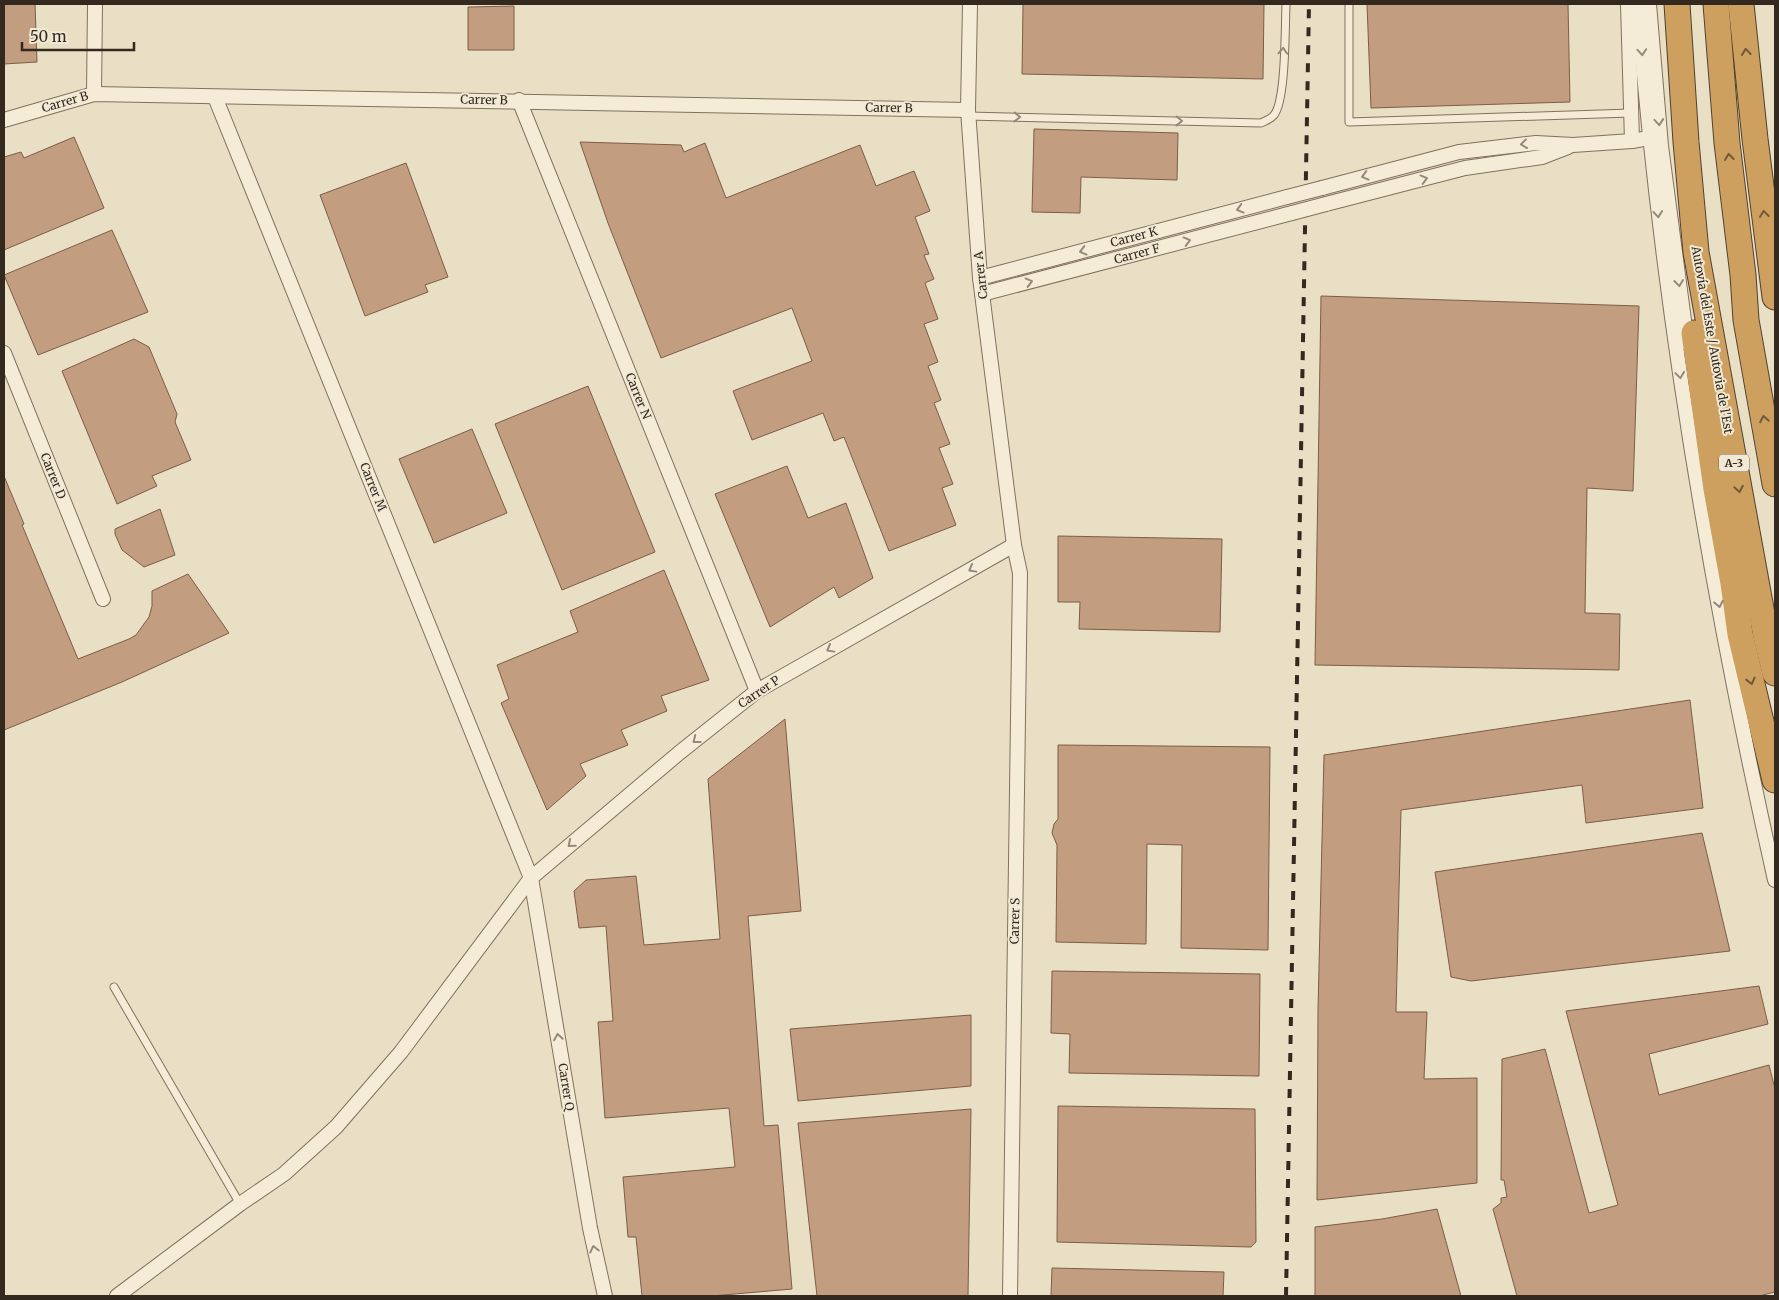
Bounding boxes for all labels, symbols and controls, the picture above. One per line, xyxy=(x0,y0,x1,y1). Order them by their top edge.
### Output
scale bar xyxy=(22,20,135,52)
text: 50 m xyxy=(30,27,67,46)
one-way arrow xyxy=(1278,47,1289,55)
one-way arrow xyxy=(1741,48,1752,56)
one-way arrow xyxy=(1636,49,1647,57)
street label: Carrer B xyxy=(40,88,90,115)
street label: Carrer B xyxy=(460,92,508,107)
street label: Carrer B xyxy=(865,100,913,115)
one-way arrow xyxy=(1014,112,1021,122)
one-way arrow xyxy=(1176,116,1184,126)
one-way arrow xyxy=(1653,118,1664,126)
one-way arrow xyxy=(1520,138,1528,149)
one-way arrow xyxy=(1724,153,1735,161)
one-way arrow xyxy=(1362,171,1370,181)
one-way arrow xyxy=(1419,174,1428,185)
one-way arrow xyxy=(1236,204,1244,214)
one-way arrow xyxy=(1760,209,1770,218)
one-way arrow xyxy=(1652,210,1663,218)
street label: Carrer K xyxy=(1109,223,1159,250)
one-way arrow xyxy=(1182,236,1190,246)
street label: Carrer F xyxy=(1112,240,1162,267)
street label: Autovía del Este / Autovia de l'Est xyxy=(1688,244,1736,435)
one-way arrow xyxy=(1078,245,1087,256)
street label: Carrer A xyxy=(970,250,990,300)
one-way arrow xyxy=(1025,277,1033,287)
one-way arrow xyxy=(1673,280,1684,288)
street label: Carrer N xyxy=(622,370,655,422)
one-way arrow xyxy=(1674,371,1684,379)
one-way arrow xyxy=(1759,414,1769,423)
street label: Carrer D xyxy=(37,451,69,501)
road number: A-3 xyxy=(1719,454,1749,472)
street label: Carrer M xyxy=(357,460,390,514)
one-way arrow xyxy=(1733,485,1743,493)
one-way arrow xyxy=(968,563,977,573)
one-way arrow xyxy=(1713,600,1724,609)
one-way arrow xyxy=(826,643,835,653)
street label: Carrer P xyxy=(735,672,783,711)
one-way arrow xyxy=(1745,677,1756,686)
one-way arrow xyxy=(693,734,702,742)
one-way arrow xyxy=(568,838,577,847)
street label: Carrer S xyxy=(1007,898,1022,944)
one-way arrow xyxy=(553,1032,563,1041)
street label: Carrer Q xyxy=(555,1062,578,1113)
one-way arrow xyxy=(589,1244,600,1253)

